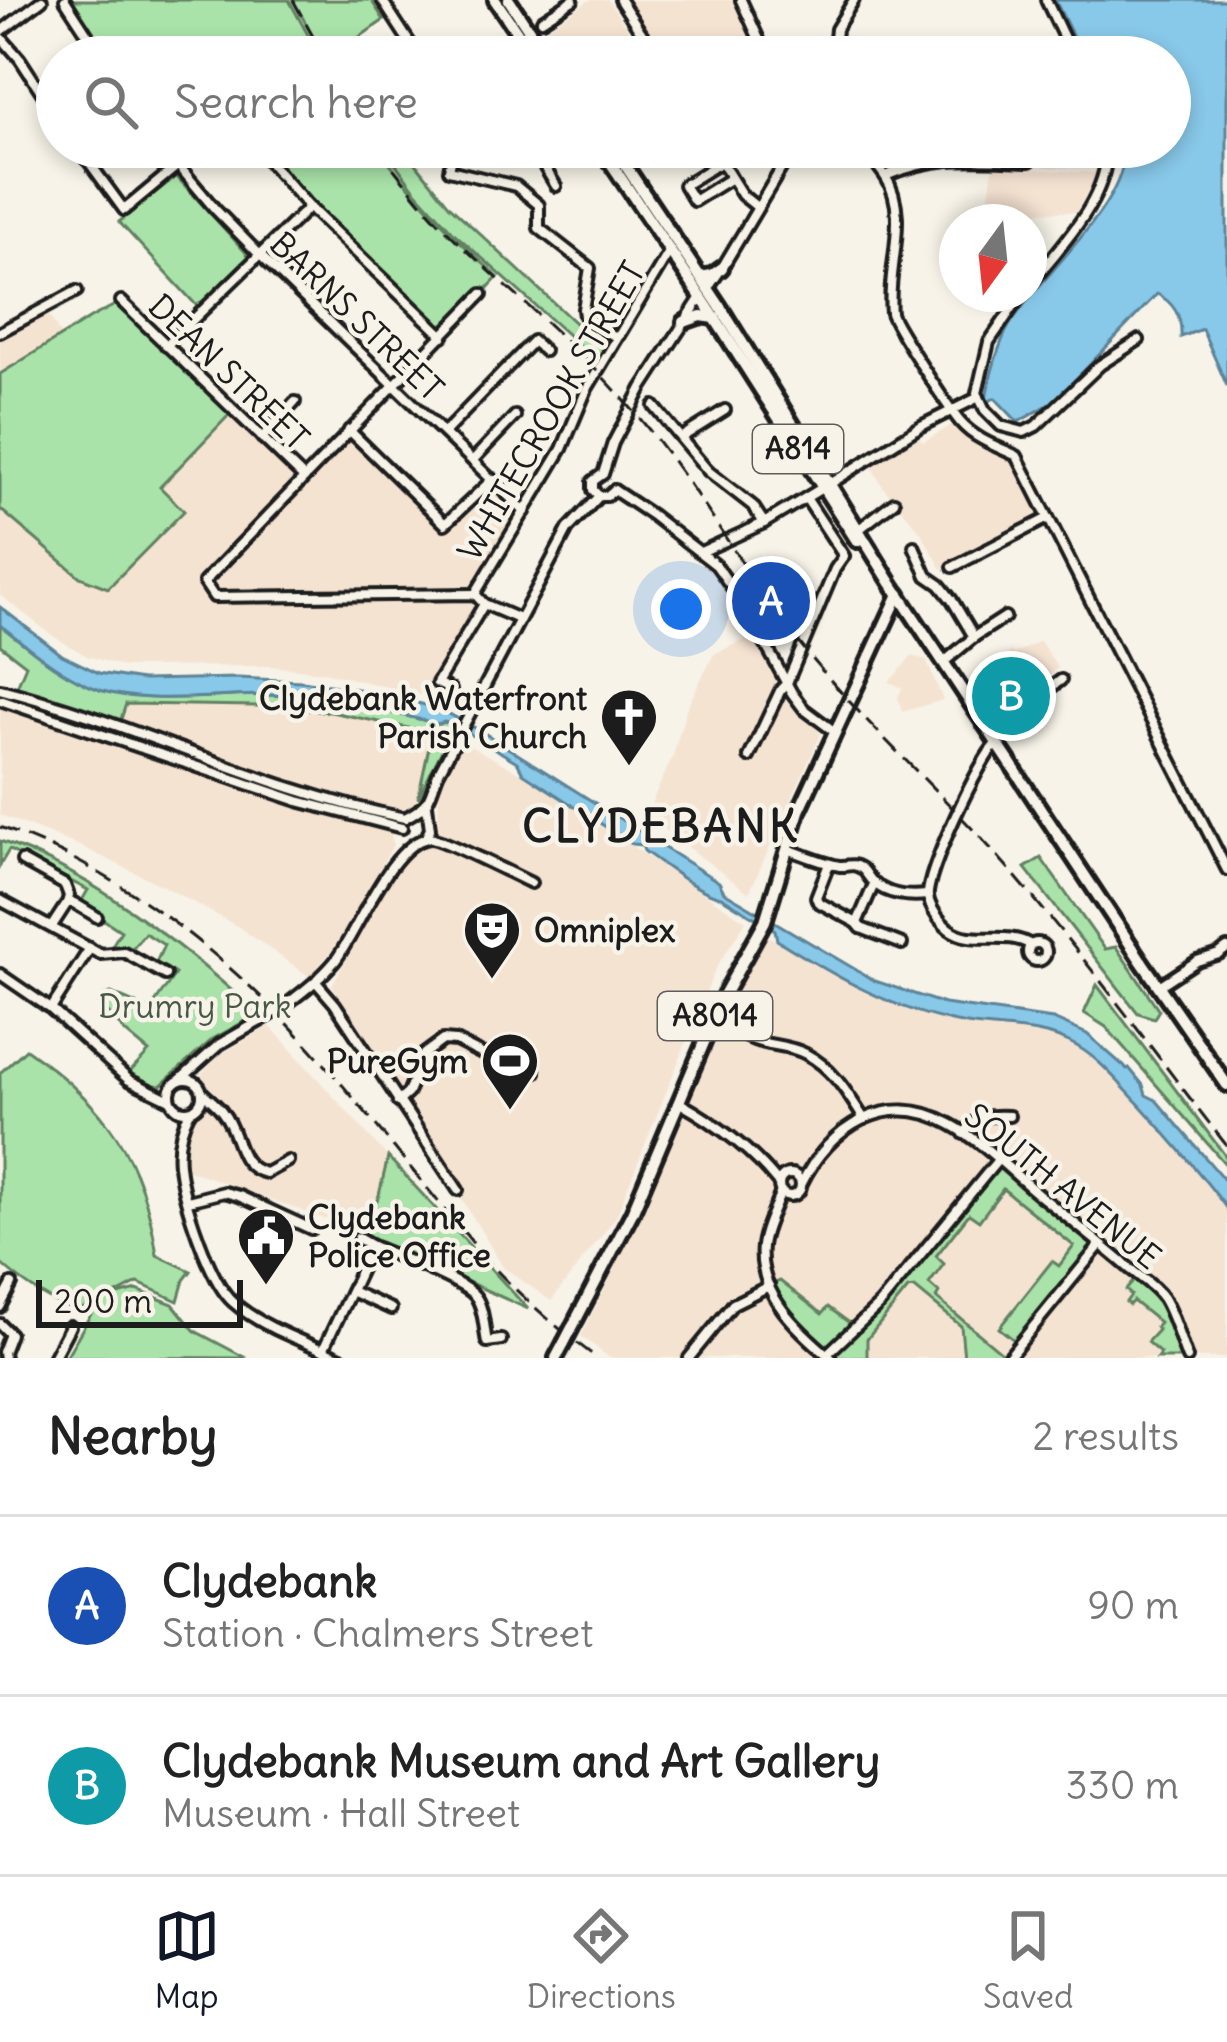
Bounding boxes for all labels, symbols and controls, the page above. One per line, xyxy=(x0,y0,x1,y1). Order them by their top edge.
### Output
search box xyxy=(36,36,1191,168)
icon: search xyxy=(78,69,144,135)
text: Search here xyxy=(174,74,418,130)
north arrow xyxy=(939,204,1047,312)
street label: BARNS STREET xyxy=(261,223,453,409)
street label: WHITECROOK STREET xyxy=(448,254,654,568)
street label: DEAN STREET xyxy=(140,285,318,459)
road number: A814 xyxy=(753,425,843,473)
pin: A xyxy=(732,556,810,646)
your location xyxy=(651,579,711,639)
pin: B xyxy=(972,651,1050,741)
place label: Clydebank Waterfront Parish Church xyxy=(259,677,587,757)
church icon: Clydebank Waterfront Parish Church xyxy=(598,686,660,768)
district label: CLYDEBANK xyxy=(522,798,800,854)
theatre icon: Omniplex xyxy=(461,899,523,981)
place label: Omniplex xyxy=(534,909,676,951)
park label: Drumry Park xyxy=(98,985,292,1027)
road number: A8014 xyxy=(658,992,772,1040)
sports icon: PureGym xyxy=(479,1030,541,1112)
place label: PureGym xyxy=(327,1040,468,1082)
street label: SOUTH AVENUE xyxy=(956,1094,1170,1278)
place label: Clydebank Police Office xyxy=(308,1196,491,1276)
public building icon: Clydebank Police Office xyxy=(235,1205,297,1287)
scale bar xyxy=(36,1274,243,1327)
text: 200 m xyxy=(54,1280,152,1322)
text: Nearby xyxy=(48,1404,217,1468)
text: 2 results xyxy=(1032,1412,1179,1461)
text: Clydebank xyxy=(162,1553,377,1609)
text: A xyxy=(74,1581,100,1630)
text: 90 m xyxy=(1087,1581,1179,1630)
text: Station · Chalmers Street xyxy=(162,1609,593,1658)
text: Clydebank Museum and Art Gallery xyxy=(162,1733,880,1789)
text: B xyxy=(74,1761,100,1810)
text: 330 m xyxy=(1066,1761,1179,1810)
text: Museum · Hall Street xyxy=(162,1789,520,1838)
tab: Map xyxy=(154,1903,220,2017)
tab: Directions xyxy=(527,1903,676,2017)
tab: Saved xyxy=(983,1903,1073,2017)

